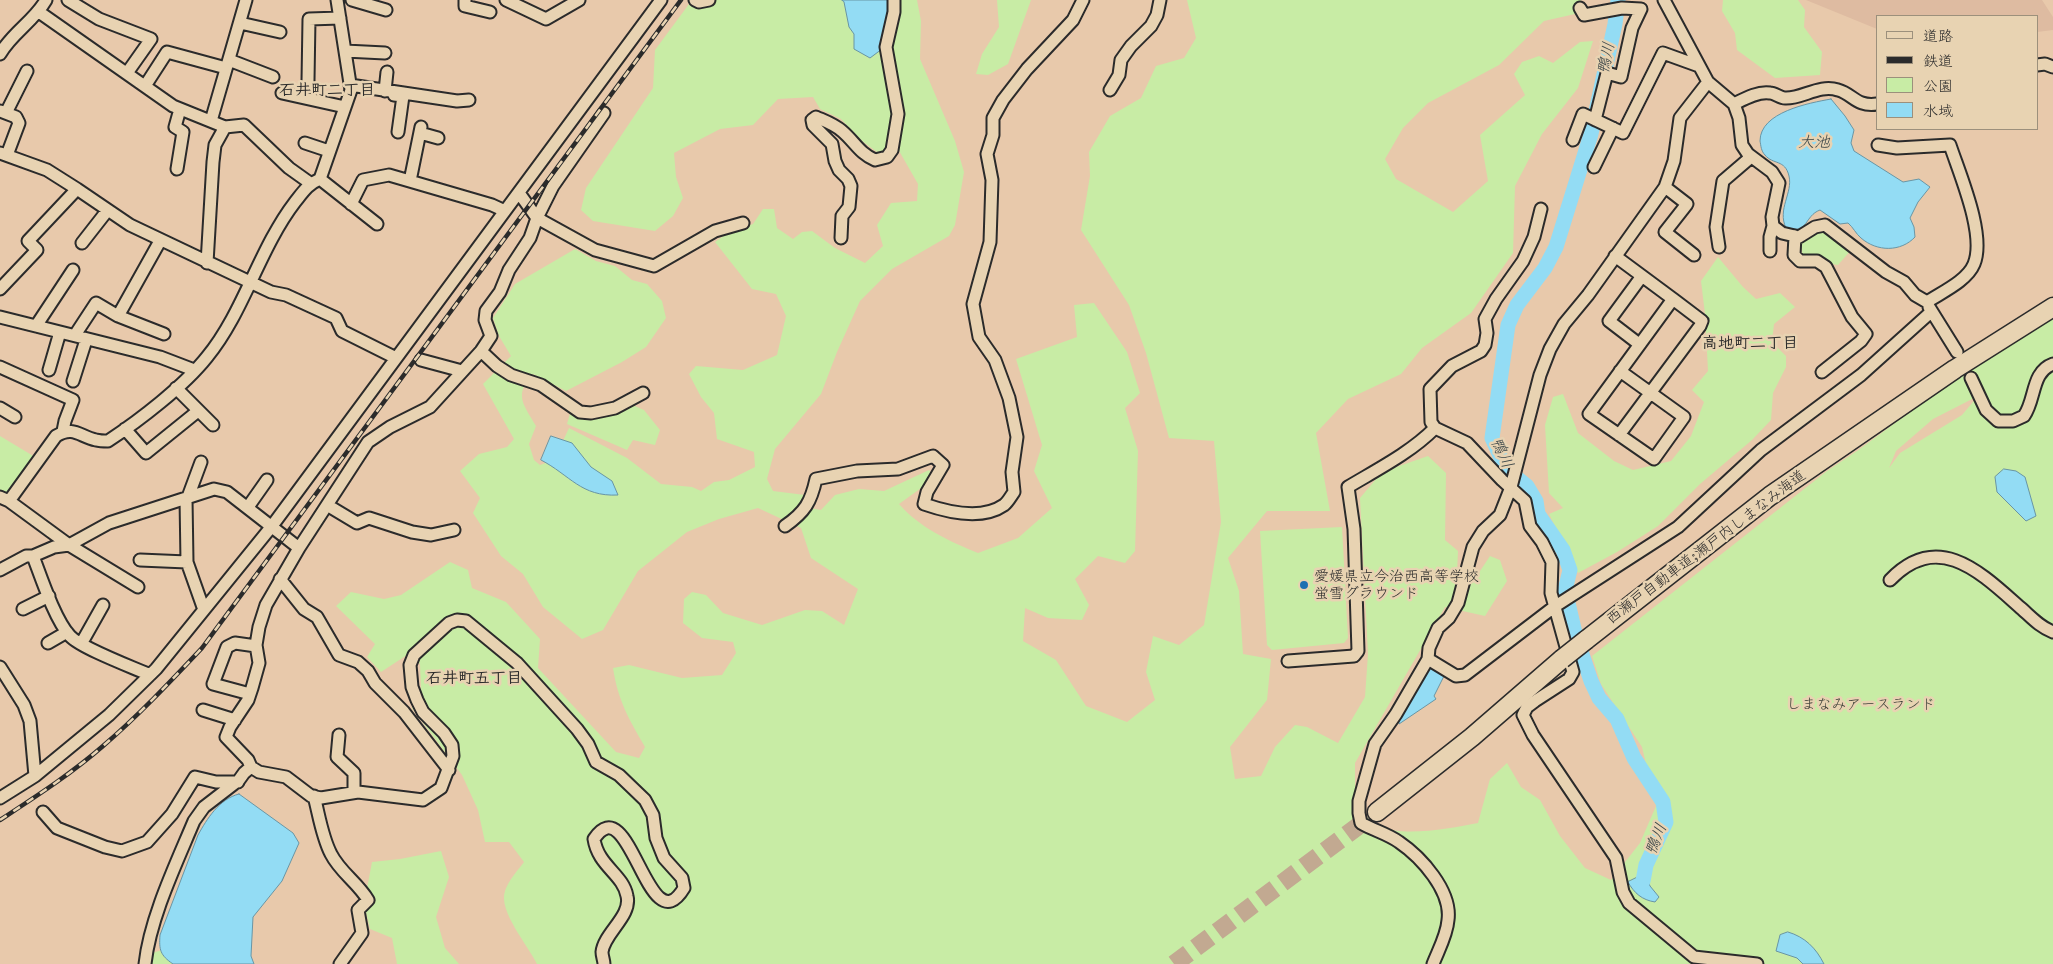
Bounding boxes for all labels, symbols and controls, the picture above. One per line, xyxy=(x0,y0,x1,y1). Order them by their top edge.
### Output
legend xyxy=(1876,15,2038,130)
text: 道路 xyxy=(1923,25,1953,45)
water label: 鴨川 xyxy=(1593,40,1619,76)
text: 鉄道 xyxy=(1923,50,1953,70)
text: 公園 xyxy=(1923,75,1953,95)
district label: 石井町二丁目 xyxy=(279,80,375,100)
text: 水域 xyxy=(1923,100,1953,120)
water label: 大池 xyxy=(1798,132,1830,152)
district label: 高地町二丁目 xyxy=(1702,333,1798,353)
water label: 鴨川 xyxy=(1487,434,1517,472)
street label: 西瀬戸自動車道;瀬戸内しまなみ海道 xyxy=(1603,466,1809,628)
place label: 愛媛県立今治西高等学校 蛍雪グラウンド xyxy=(1314,567,1479,602)
marker: 愛媛県立今治西高等学校 蛍雪グラウンド xyxy=(1298,579,1310,591)
district label: 石井町五丁目 xyxy=(426,668,522,688)
park label: しまなみアースランド xyxy=(1786,695,1936,713)
water label: 鴨川 xyxy=(1641,821,1671,857)

